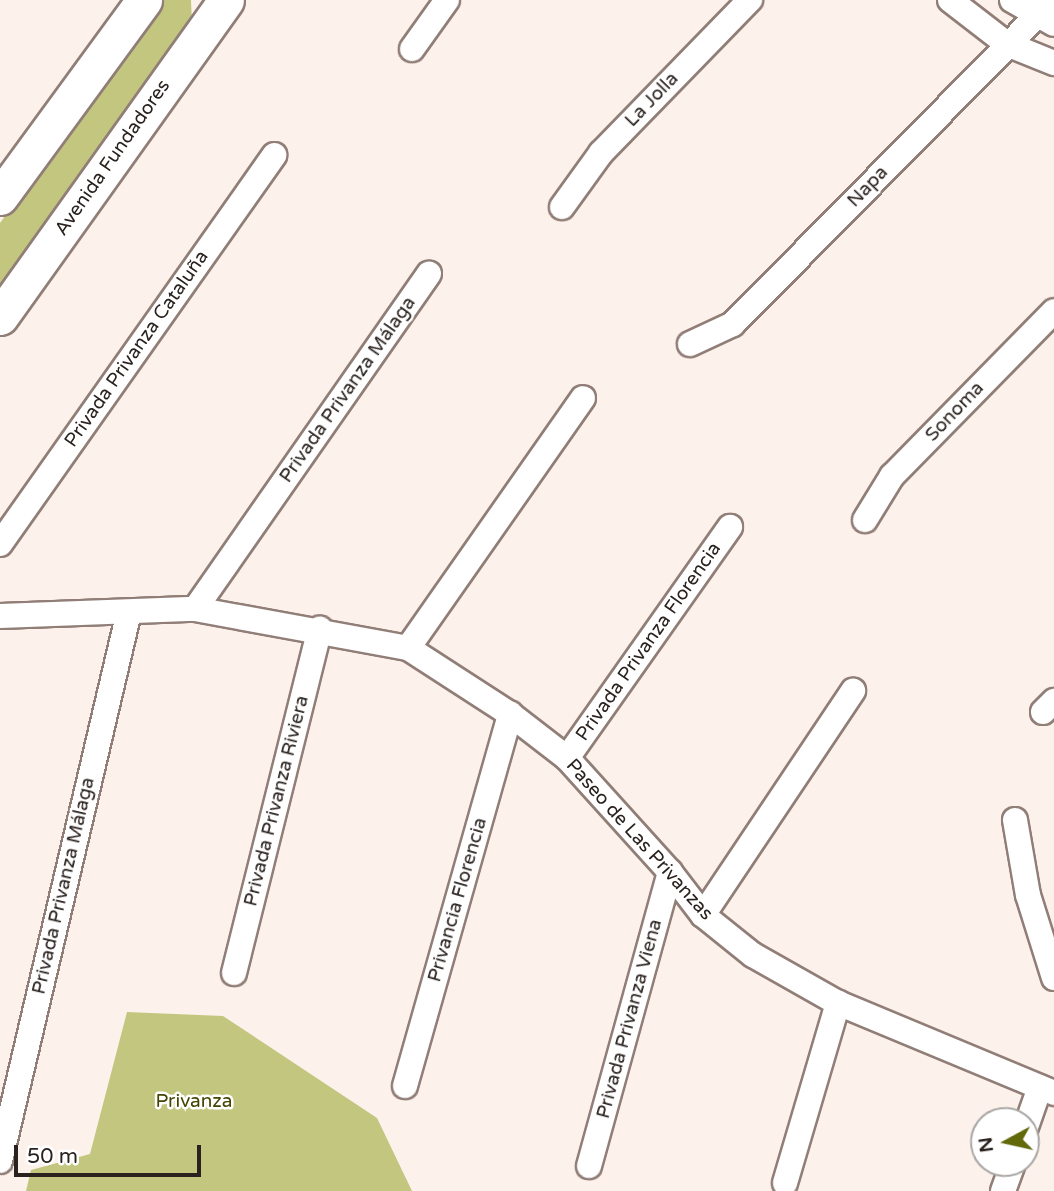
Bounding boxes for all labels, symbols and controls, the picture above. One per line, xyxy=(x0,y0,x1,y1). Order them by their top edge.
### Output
street label: La Jolla xyxy=(620,68,684,132)
street label: Avenida Fundadores xyxy=(51,76,175,240)
street label: Napa xyxy=(843,162,893,212)
street label: Privada Privanza Cataluña xyxy=(60,246,214,452)
street label: Privada Privanza Málaga xyxy=(275,293,421,487)
street label: Sonoma xyxy=(921,377,989,447)
street label: Privada Privanza Florencia xyxy=(572,538,726,746)
street label: Privada Privanza Riviera xyxy=(240,693,314,909)
street label: Paseo de Las Privanzas xyxy=(561,755,717,925)
street label: Privada Privanza Málaga xyxy=(28,775,100,997)
street label: Privancia Florencia xyxy=(424,815,492,985)
street label: Privada Privanza Viena xyxy=(592,917,668,1121)
park label: Privanza xyxy=(156,1091,232,1113)
north arrow xyxy=(970,1107,1040,1177)
scale bar xyxy=(18,1132,205,1176)
text: N xyxy=(974,1136,998,1154)
text: 50 m xyxy=(27,1144,78,1169)

